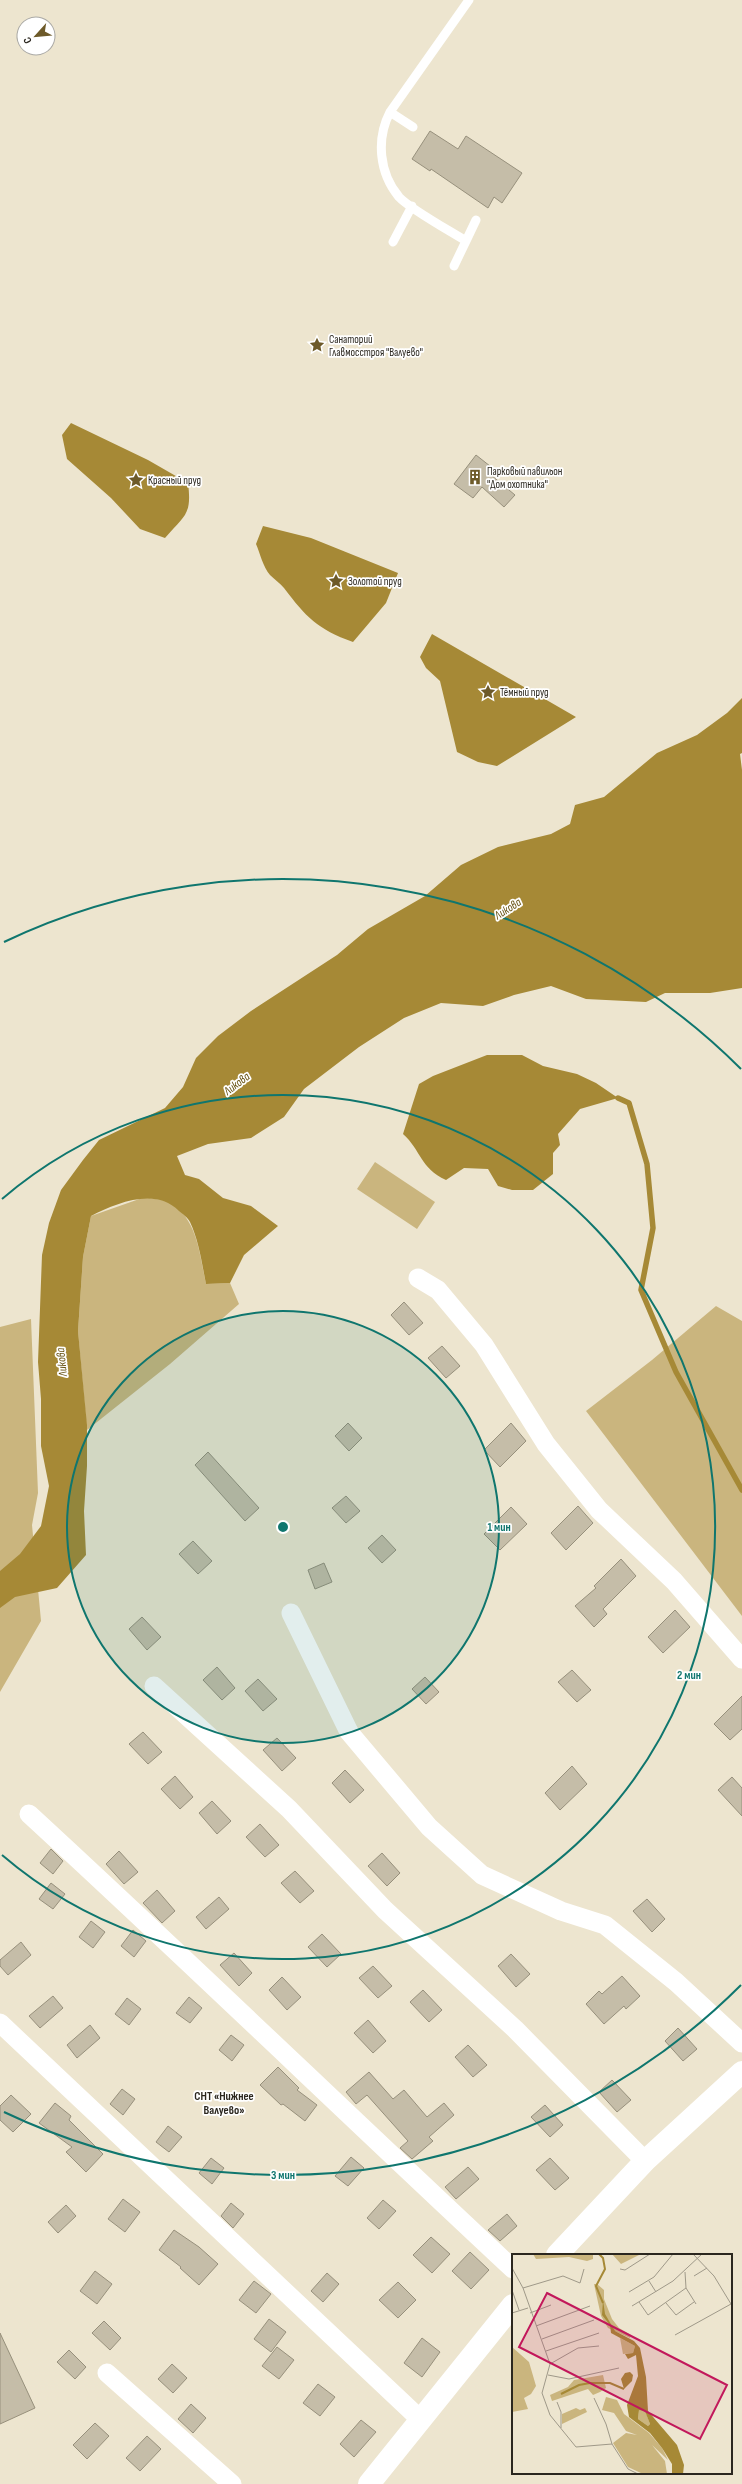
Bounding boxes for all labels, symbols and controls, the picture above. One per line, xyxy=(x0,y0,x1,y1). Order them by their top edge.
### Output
north arrow xyxy=(16,16,56,56)
text: С xyxy=(20,35,35,46)
place label: Санаторий Главмосстроя "Валуево" xyxy=(329,333,423,359)
place icon: Санаторий Главмосстроя "Валуево" xyxy=(308,336,326,354)
place label: Парковый павильон "Дом охотника" xyxy=(487,465,562,491)
building icon: Парковый павильон "Дом охотника" xyxy=(466,468,484,486)
place icon: Красный пруд xyxy=(127,471,145,489)
place label: Красный пруд xyxy=(148,474,201,487)
place icon: Золотой пруд xyxy=(327,572,345,590)
place label: Золотой пруд xyxy=(348,575,402,588)
place icon: Тёмный пруд xyxy=(479,683,497,701)
place label: Тёмный пруд xyxy=(500,686,549,699)
water label: Ликова xyxy=(491,895,524,924)
water label: Ликова xyxy=(220,1069,253,1099)
water label: Ликова xyxy=(53,1347,71,1378)
centre of rings xyxy=(276,1520,290,1534)
text: 1 мин xyxy=(487,1520,511,1535)
text: 2 мин xyxy=(677,1668,701,1683)
district label: СНТ «Нижнее Валуево» xyxy=(194,2089,254,2118)
text: 3 мин xyxy=(271,2168,295,2183)
inset map xyxy=(512,2254,732,2474)

